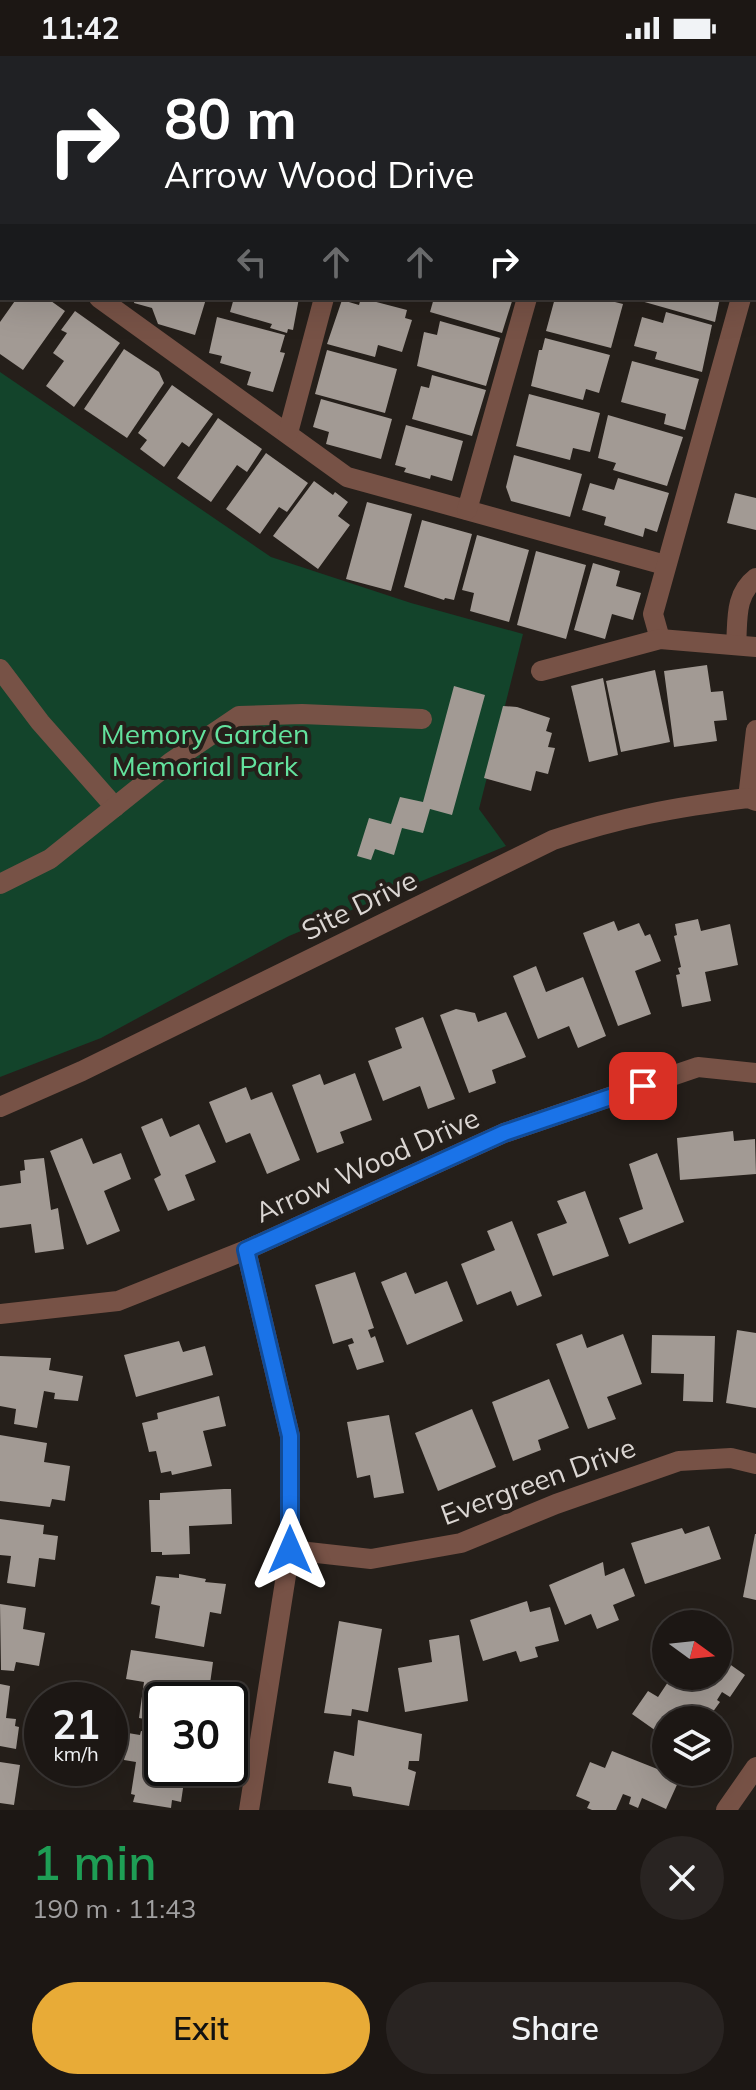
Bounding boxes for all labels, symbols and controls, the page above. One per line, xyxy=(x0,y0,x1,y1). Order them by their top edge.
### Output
text: 11:42 xyxy=(40,9,119,47)
text: 80 m xyxy=(164,83,297,153)
icon: right xyxy=(32,88,136,192)
text: Arrow Wood Drive xyxy=(164,152,474,197)
icon: left xyxy=(230,240,274,284)
icon: ahead xyxy=(314,240,358,284)
icon: ahead xyxy=(398,240,442,284)
icon: right xyxy=(482,240,526,284)
park label: Memory Garden Memorial Park xyxy=(101,716,309,783)
street label: Site Drive xyxy=(295,862,422,947)
pin xyxy=(609,1052,677,1120)
icon: arrive xyxy=(621,1064,665,1108)
street label: Arrow Wood Drive xyxy=(249,1099,484,1230)
street label: Evergreen Drive xyxy=(436,1429,640,1532)
position arrow xyxy=(248,1508,332,1592)
north arrow xyxy=(652,1610,732,1690)
map controls xyxy=(652,1610,732,1786)
speed limit sign: 30 xyxy=(144,1682,248,1786)
text: 21 xyxy=(52,1699,100,1749)
button: layers xyxy=(652,1706,732,1786)
text: km/h xyxy=(53,1741,99,1766)
text: 1 min xyxy=(32,1832,157,1892)
button: close xyxy=(640,1836,724,1920)
text: 190 m · 11:43 xyxy=(32,1892,196,1925)
button: Exit xyxy=(32,1982,370,2074)
button: Share xyxy=(386,1982,724,2074)

